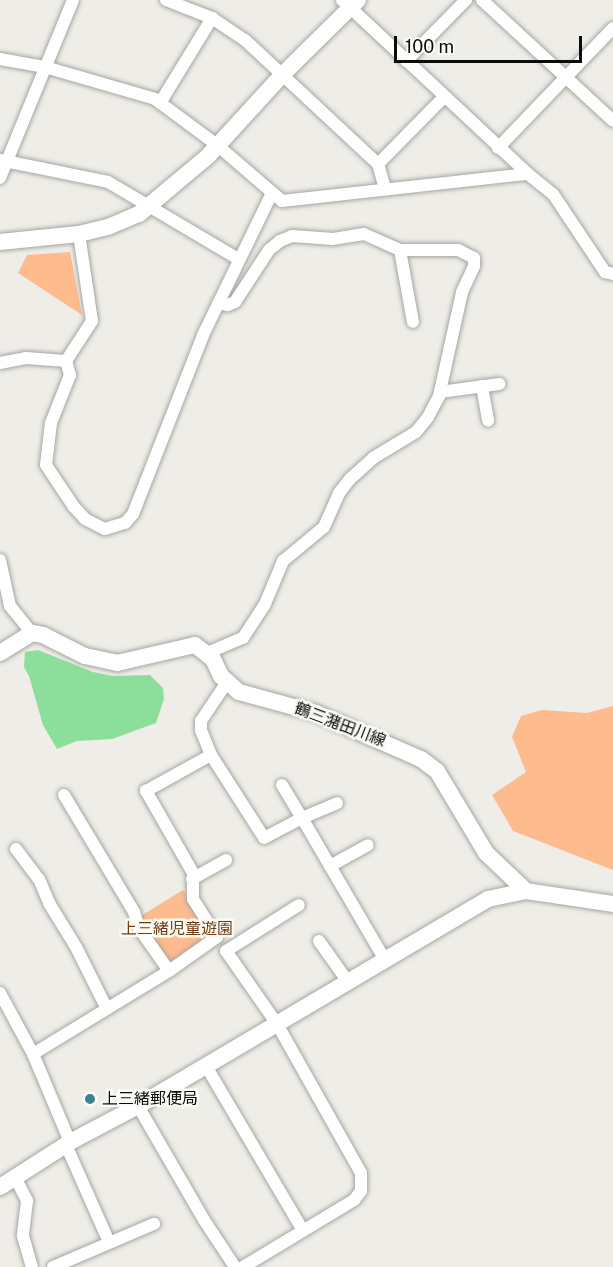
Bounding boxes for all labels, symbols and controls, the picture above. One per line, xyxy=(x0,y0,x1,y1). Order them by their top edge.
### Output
scale bar xyxy=(397,24,584,62)
text: 100 m xyxy=(405,36,454,57)
street label: 鶴三潴田川線 xyxy=(292,699,388,751)
park label: 上三緒児童遊園 xyxy=(121,919,233,939)
place label: 上三緒郵便局 xyxy=(102,1089,198,1109)
marker: 上三緒郵便局 xyxy=(83,1092,97,1106)

